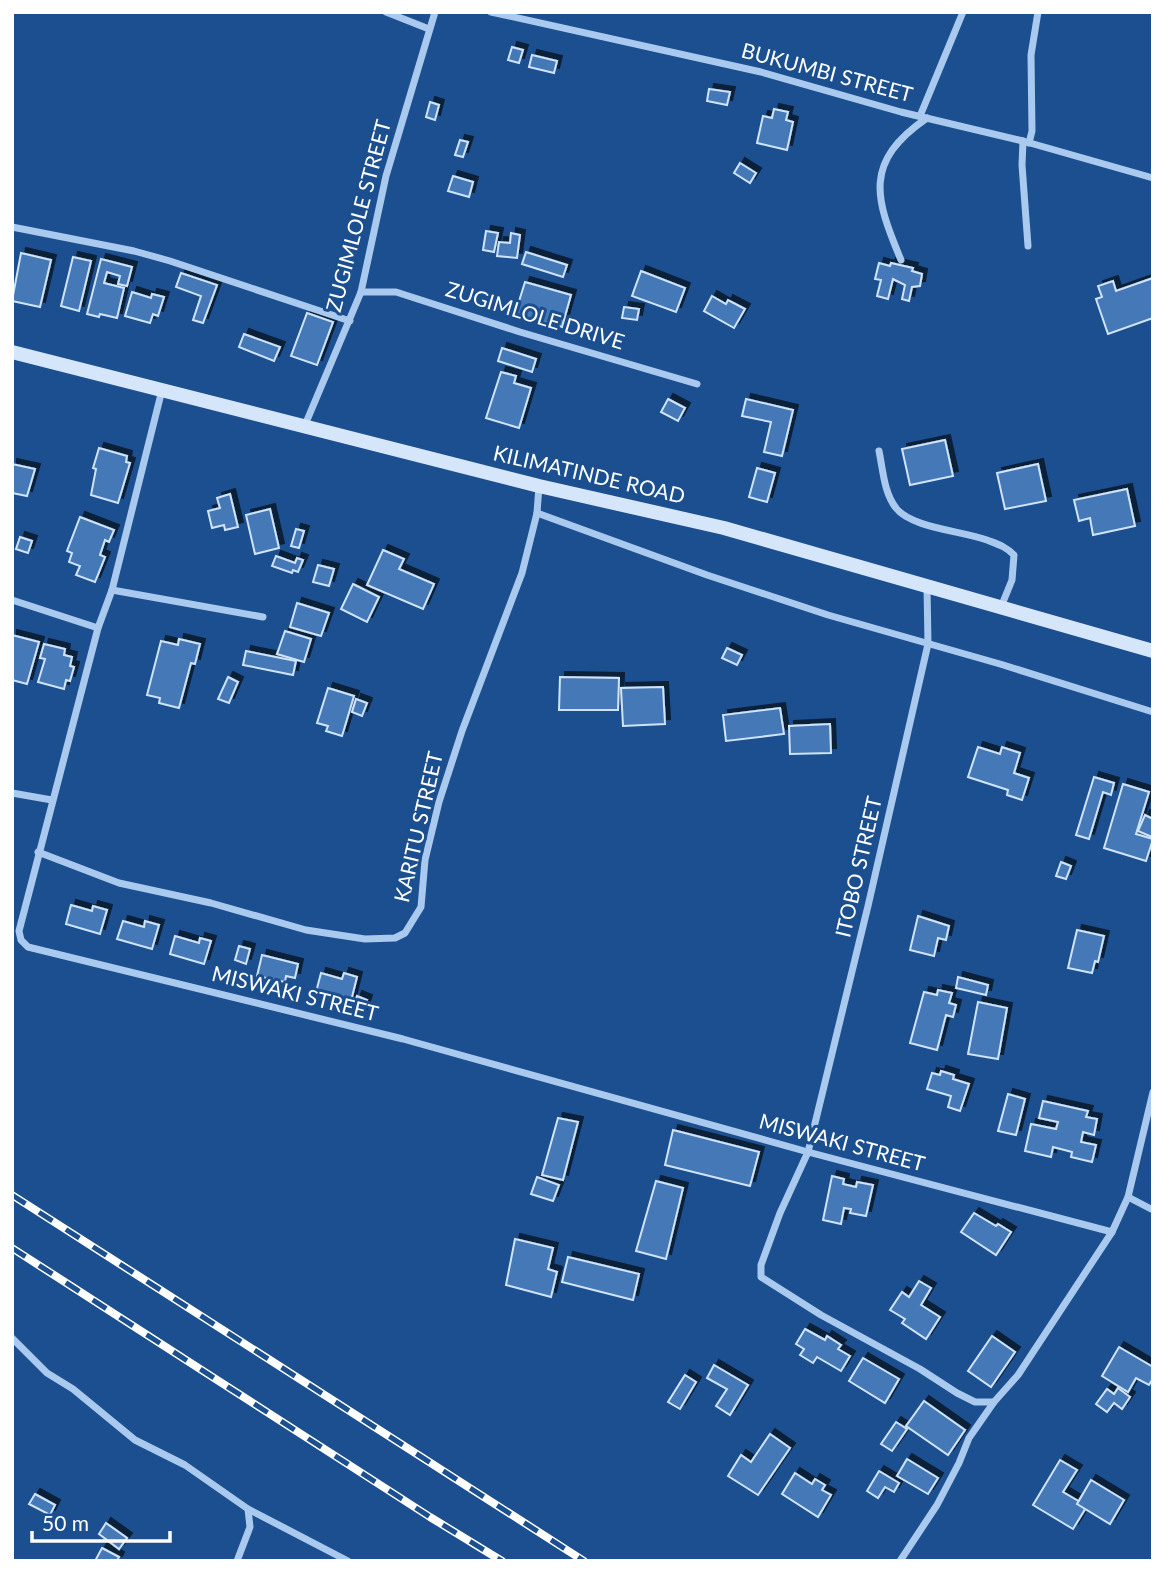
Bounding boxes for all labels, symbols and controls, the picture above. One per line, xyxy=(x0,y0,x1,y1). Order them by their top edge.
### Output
street label: BUKUMBI STREET xyxy=(739,37,916,107)
street label: ZUGIMLOLE STREET xyxy=(320,116,395,314)
street label: ZUGIMLOLE DRIVE xyxy=(443,276,628,354)
street label: KILIMATINDE ROAD xyxy=(491,439,688,508)
street label: KARITU STREET xyxy=(388,748,447,905)
street label: ITOBO STREET xyxy=(829,793,886,940)
street label: MISWAKI STREET xyxy=(210,960,382,1025)
street label: MISWAKI STREET xyxy=(757,1107,929,1176)
scale bar xyxy=(32,1500,170,1544)
text: 50 m xyxy=(42,1510,89,1535)

